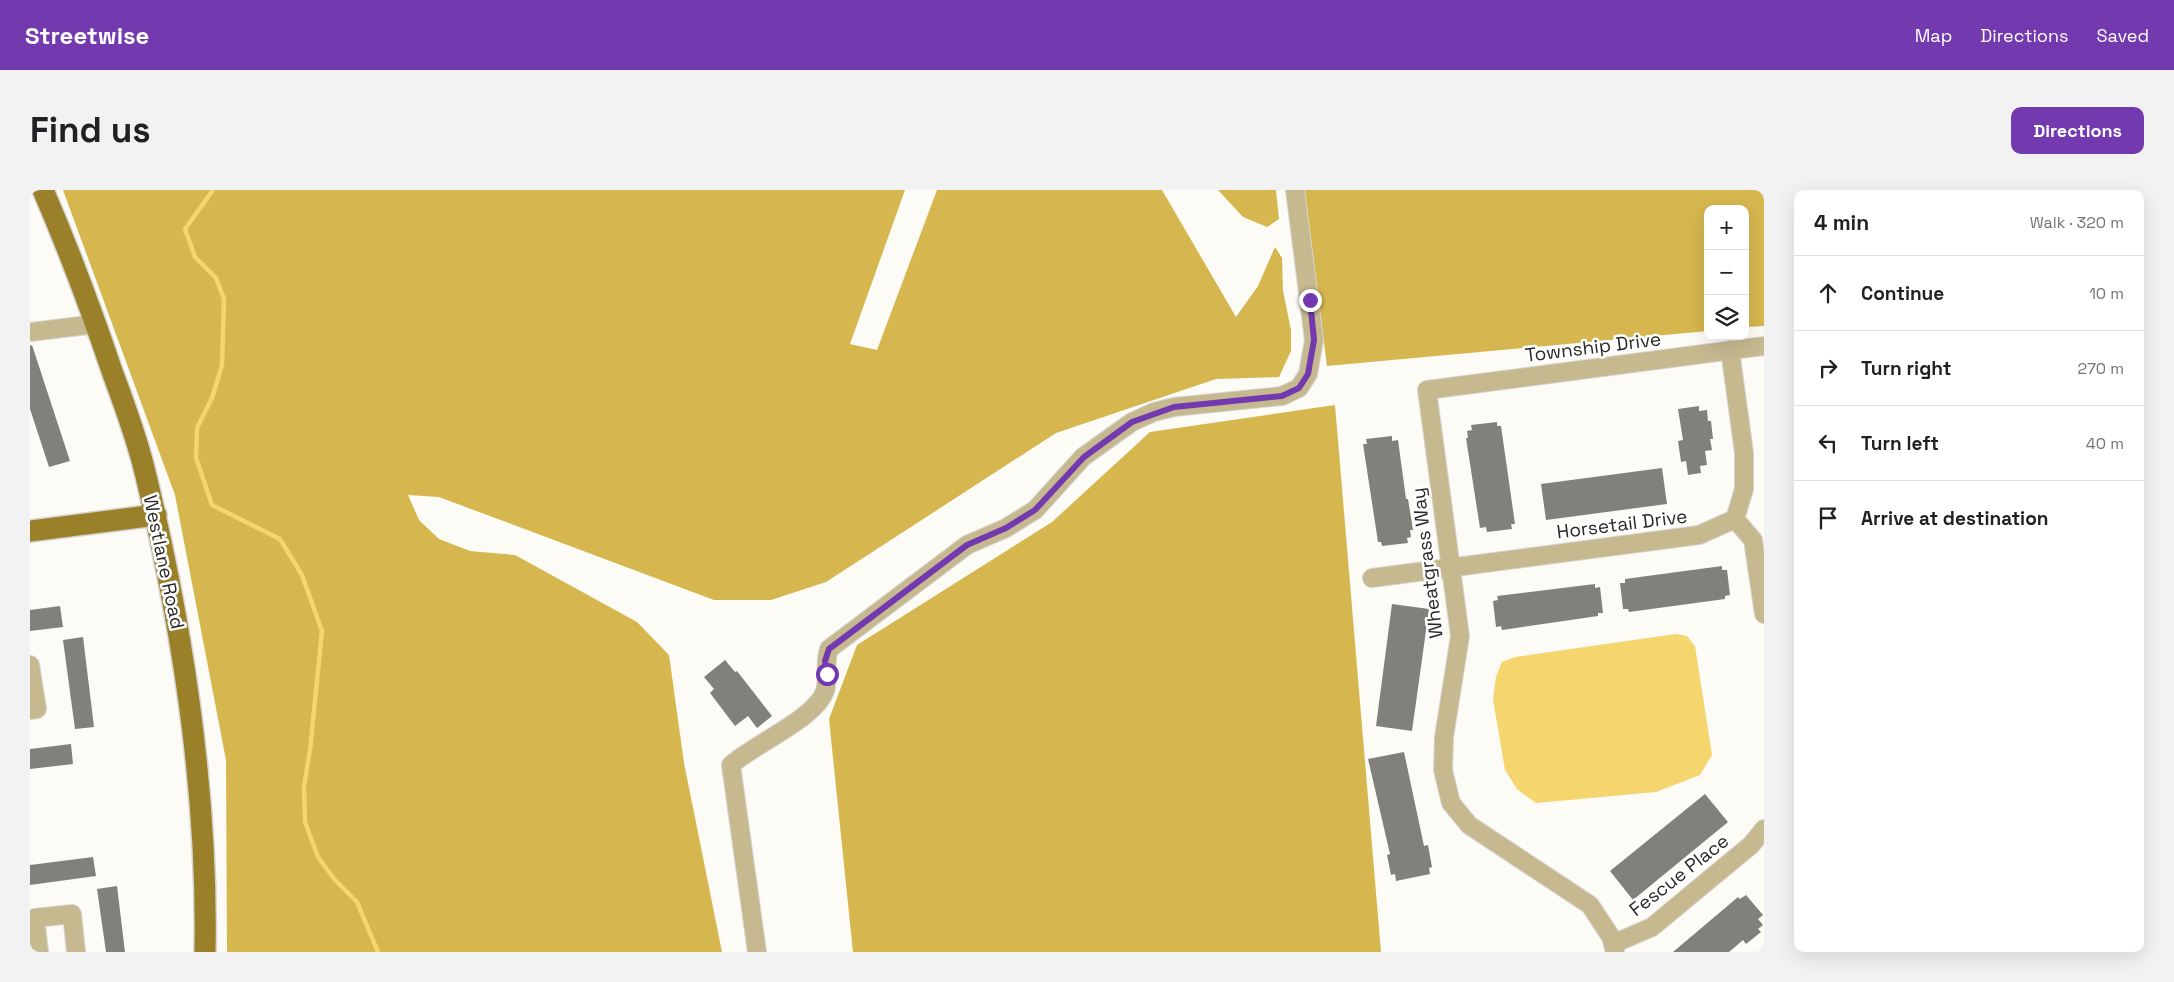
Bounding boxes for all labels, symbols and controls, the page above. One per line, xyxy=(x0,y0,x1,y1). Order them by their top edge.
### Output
text: Streetwise xyxy=(25,20,149,51)
text: Map xyxy=(1915,24,1952,47)
text: Directions xyxy=(1980,24,2069,47)
text: Saved xyxy=(2097,24,2149,47)
button: Directions xyxy=(2011,107,2144,154)
text: Find us xyxy=(30,108,151,152)
map controls xyxy=(1704,205,1749,340)
button: + xyxy=(1704,205,1749,250)
text: 4 min xyxy=(1814,209,1869,236)
text: Walk · 320 m xyxy=(2030,212,2124,233)
button: − xyxy=(1704,250,1749,295)
icon: ahead xyxy=(1814,279,1842,307)
text: Continue xyxy=(1861,281,1944,306)
text: 10 m xyxy=(2089,283,2124,304)
route end xyxy=(1299,289,1322,312)
button: layers xyxy=(1704,295,1749,340)
street label: Township Drive xyxy=(1524,326,1662,368)
icon: right xyxy=(1814,354,1842,382)
text: Turn right xyxy=(1861,356,1951,381)
text: 270 m xyxy=(2077,358,2124,379)
icon: left xyxy=(1814,429,1842,457)
text: Turn left xyxy=(1861,431,1939,456)
text: 40 m xyxy=(2086,433,2124,454)
street label: Wheatgrass Way xyxy=(1405,486,1449,640)
street label: Westlane Road xyxy=(138,493,190,631)
street label: Horsetail Drive xyxy=(1555,504,1689,544)
icon: arrive xyxy=(1814,504,1842,532)
text: Arrive at destination xyxy=(1861,506,2049,531)
route start xyxy=(816,663,839,686)
street label: Fescue Place xyxy=(1624,828,1734,922)

